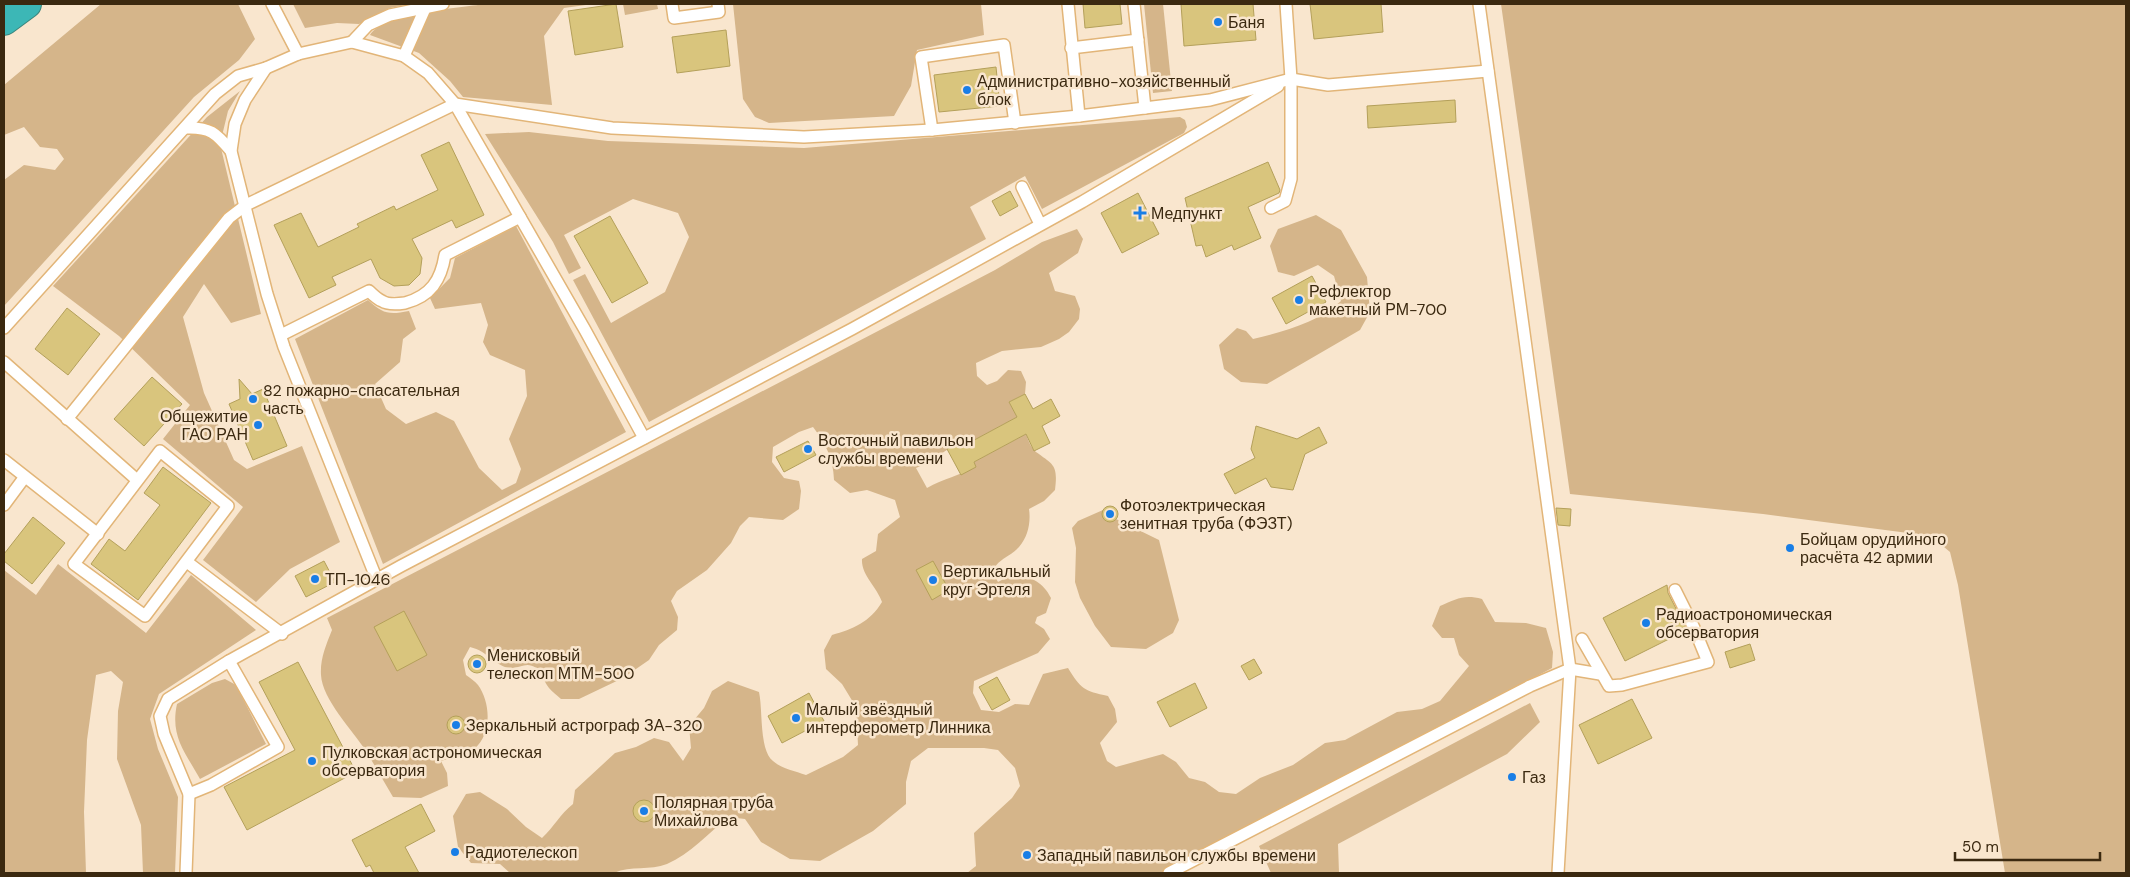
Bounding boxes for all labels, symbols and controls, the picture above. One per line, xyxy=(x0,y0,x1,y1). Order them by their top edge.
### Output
place label: Баня xyxy=(1228,12,1265,33)
marker: Баня xyxy=(1212,16,1224,28)
place label: Административно-хозяйственный блок xyxy=(977,71,1231,110)
marker: Административно-хозяйственный блок xyxy=(961,84,973,96)
place label: Медпункт xyxy=(1151,203,1223,224)
marker: Медпункт xyxy=(1133,206,1147,220)
place label: Рефлектор макетный РМ-700 xyxy=(1309,281,1447,320)
marker: Рефлектор макетный РМ-700 xyxy=(1293,294,1305,306)
place label: 82 пожарно-спасательная часть xyxy=(263,380,460,419)
marker: 82 пожарно-спасательная часть xyxy=(247,393,259,405)
place label: Общежитие ГАО РАН xyxy=(160,406,248,445)
marker: Общежитие ГАО РАН xyxy=(252,419,264,431)
place label: Восточный павильон службы времени xyxy=(818,430,974,469)
marker: Восточный павильон службы времени xyxy=(802,443,814,455)
place label: Фотоэлектрическая зенитная труба (ФЭЗТ) xyxy=(1120,495,1293,534)
marker: Фотоэлектрическая зенитная труба (ФЭЗТ) xyxy=(1104,508,1116,520)
place label: Бойцам орудийного расчёта 42 армии xyxy=(1800,529,1946,568)
marker: Бойцам орудийного расчёта 42 армии xyxy=(1784,542,1796,554)
place label: Вертикальный круг Эртеля xyxy=(943,561,1051,600)
place label: ТП-1046 xyxy=(325,569,391,590)
marker: ТП-1046 xyxy=(309,573,321,585)
marker: Вертикальный круг Эртеля xyxy=(927,574,939,586)
place label: Радиоастрономическая обсерватория xyxy=(1656,604,1832,643)
marker: Радиоастрономическая обсерватория xyxy=(1640,617,1652,629)
place label: Менисковый телескоп МТМ-500 xyxy=(487,645,635,684)
marker: Менисковый телескоп МТМ-500 xyxy=(471,658,483,670)
place label: Малый звёздный интерферометр Линника xyxy=(806,699,991,738)
marker: Малый звёздный интерферометр Линника xyxy=(790,712,802,724)
place label: Зеркальный астрограф ЗА-320 xyxy=(466,715,702,736)
marker: Зеркальный астрограф ЗА-320 xyxy=(450,719,462,731)
place label: Пулковская астрономическая обсерватория xyxy=(322,742,542,781)
marker: Пулковская астрономическая обсерватория xyxy=(306,755,318,767)
place label: Газ xyxy=(1522,767,1546,788)
marker: Газ xyxy=(1506,771,1518,783)
place label: Полярная труба Михайлова xyxy=(654,792,774,831)
marker: Полярная труба Михайлова xyxy=(638,805,650,817)
scale bar xyxy=(1955,830,2100,862)
text: 50 m xyxy=(1962,837,1999,857)
place label: Радиотелескоп xyxy=(465,842,577,863)
place label: Западный павильон службы времени xyxy=(1037,845,1316,866)
marker: Радиотелескоп xyxy=(449,846,461,858)
marker: Западный павильон службы времени xyxy=(1021,849,1033,861)

